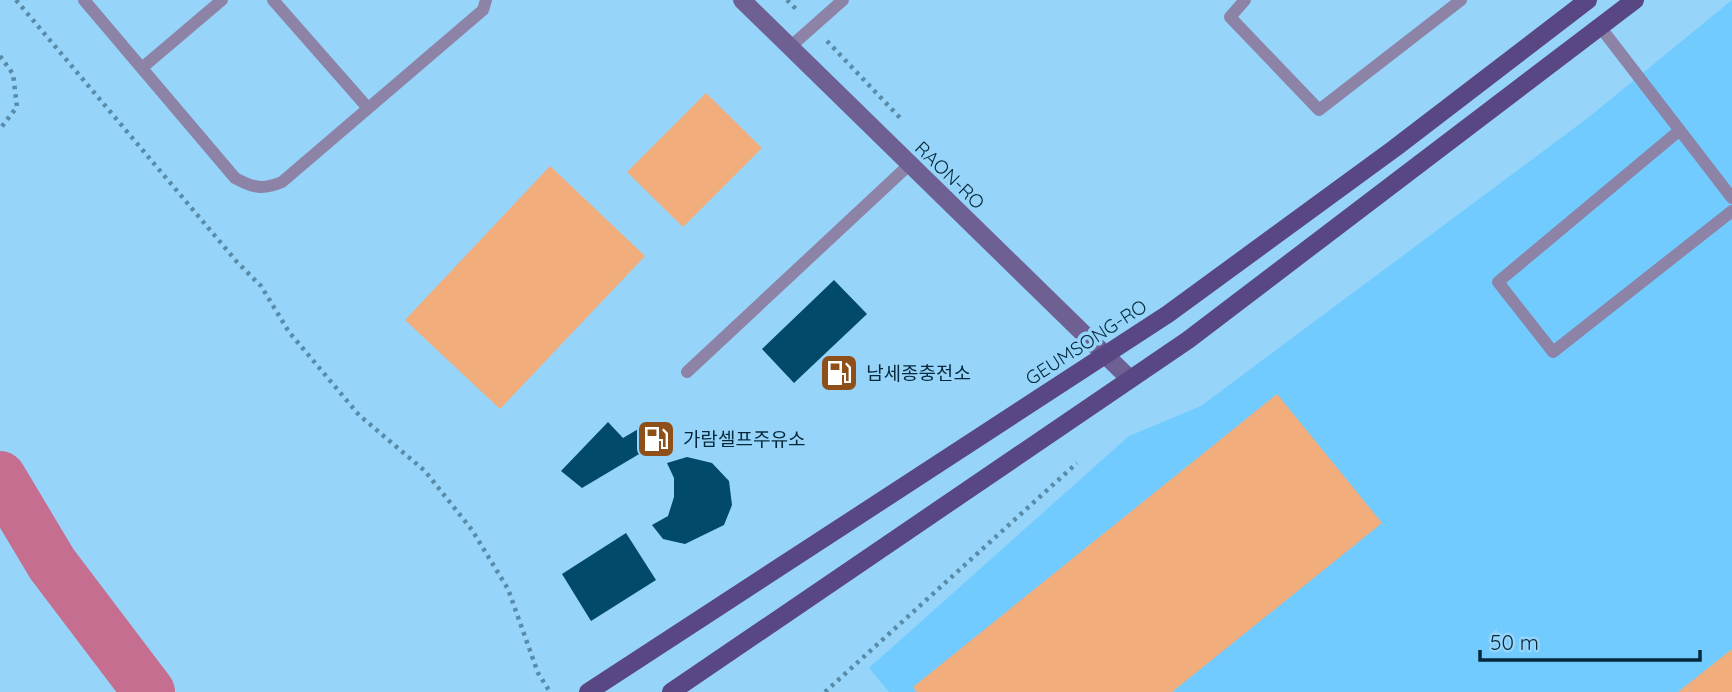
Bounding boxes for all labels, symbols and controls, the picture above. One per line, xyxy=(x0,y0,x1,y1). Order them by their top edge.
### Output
street label: RAON-RO xyxy=(910,136,990,214)
street label: GEUMSONG-RO xyxy=(1021,294,1151,390)
fuel station icon: 남세종충전소 xyxy=(818,352,860,394)
place label: 남세종충전소 xyxy=(866,361,971,385)
fuel station icon: 가람셀프주유소 xyxy=(635,418,677,460)
place label: 가람셀프주유소 xyxy=(683,427,805,451)
scale bar xyxy=(1480,618,1700,662)
text: 50 m xyxy=(1490,629,1539,655)

